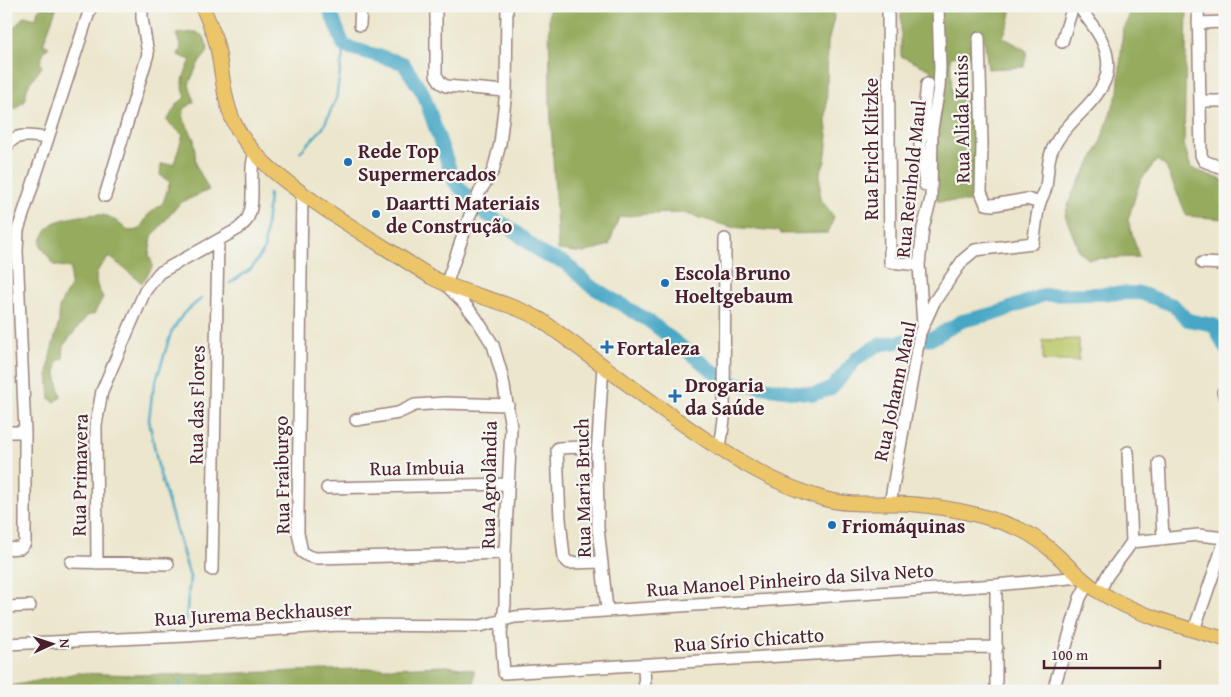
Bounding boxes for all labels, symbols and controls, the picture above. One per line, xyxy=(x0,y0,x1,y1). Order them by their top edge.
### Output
street label: Rua Alida Kniss xyxy=(945,54,977,184)
street label: Rua Erich Klitzke xyxy=(856,78,885,220)
street label: Rua Reinhold Maul xyxy=(887,98,933,259)
place label: Rede Top Supermercados xyxy=(358,136,496,188)
marker: Rede Top Supermercados xyxy=(342,156,354,168)
place label: Daartti Materiais de Construção xyxy=(386,188,540,240)
marker: Daartti Materiais de Construção xyxy=(370,208,382,220)
place label: Escola Bruno Hoeltgebaum xyxy=(675,258,793,310)
marker: Escola Bruno Hoeltgebaum xyxy=(659,277,671,289)
street label: Rua Johann Maul xyxy=(865,318,923,464)
place label: Fortaleza xyxy=(617,333,701,362)
marker: Fortaleza xyxy=(601,341,613,353)
street label: Rua das Flores xyxy=(180,345,212,465)
place label: Drogaria da Saúde xyxy=(685,370,765,422)
marker: Drogaria da Saúde xyxy=(669,390,681,402)
street label: Rua Primavera xyxy=(63,413,95,537)
street label: Rua Fraiburgo xyxy=(265,415,297,535)
street label: Rua Maria Bruch xyxy=(566,418,598,558)
street label: Rua Agrolândia xyxy=(472,420,504,549)
street label: Rua Imbuia xyxy=(369,452,465,482)
place label: Friomáquinas xyxy=(842,511,965,540)
marker: Friomáquinas xyxy=(826,519,838,531)
street label: Rua Manoel Pinheiro da Silva Neto xyxy=(645,554,935,604)
street label: Rua Jurema Beckhauser xyxy=(154,593,352,633)
street label: Rua Sírio Chicatto xyxy=(673,619,825,659)
north arrow xyxy=(28,620,78,670)
scale bar xyxy=(1044,637,1160,669)
text: N xyxy=(55,638,75,649)
text: 100 m xyxy=(1051,644,1089,665)

